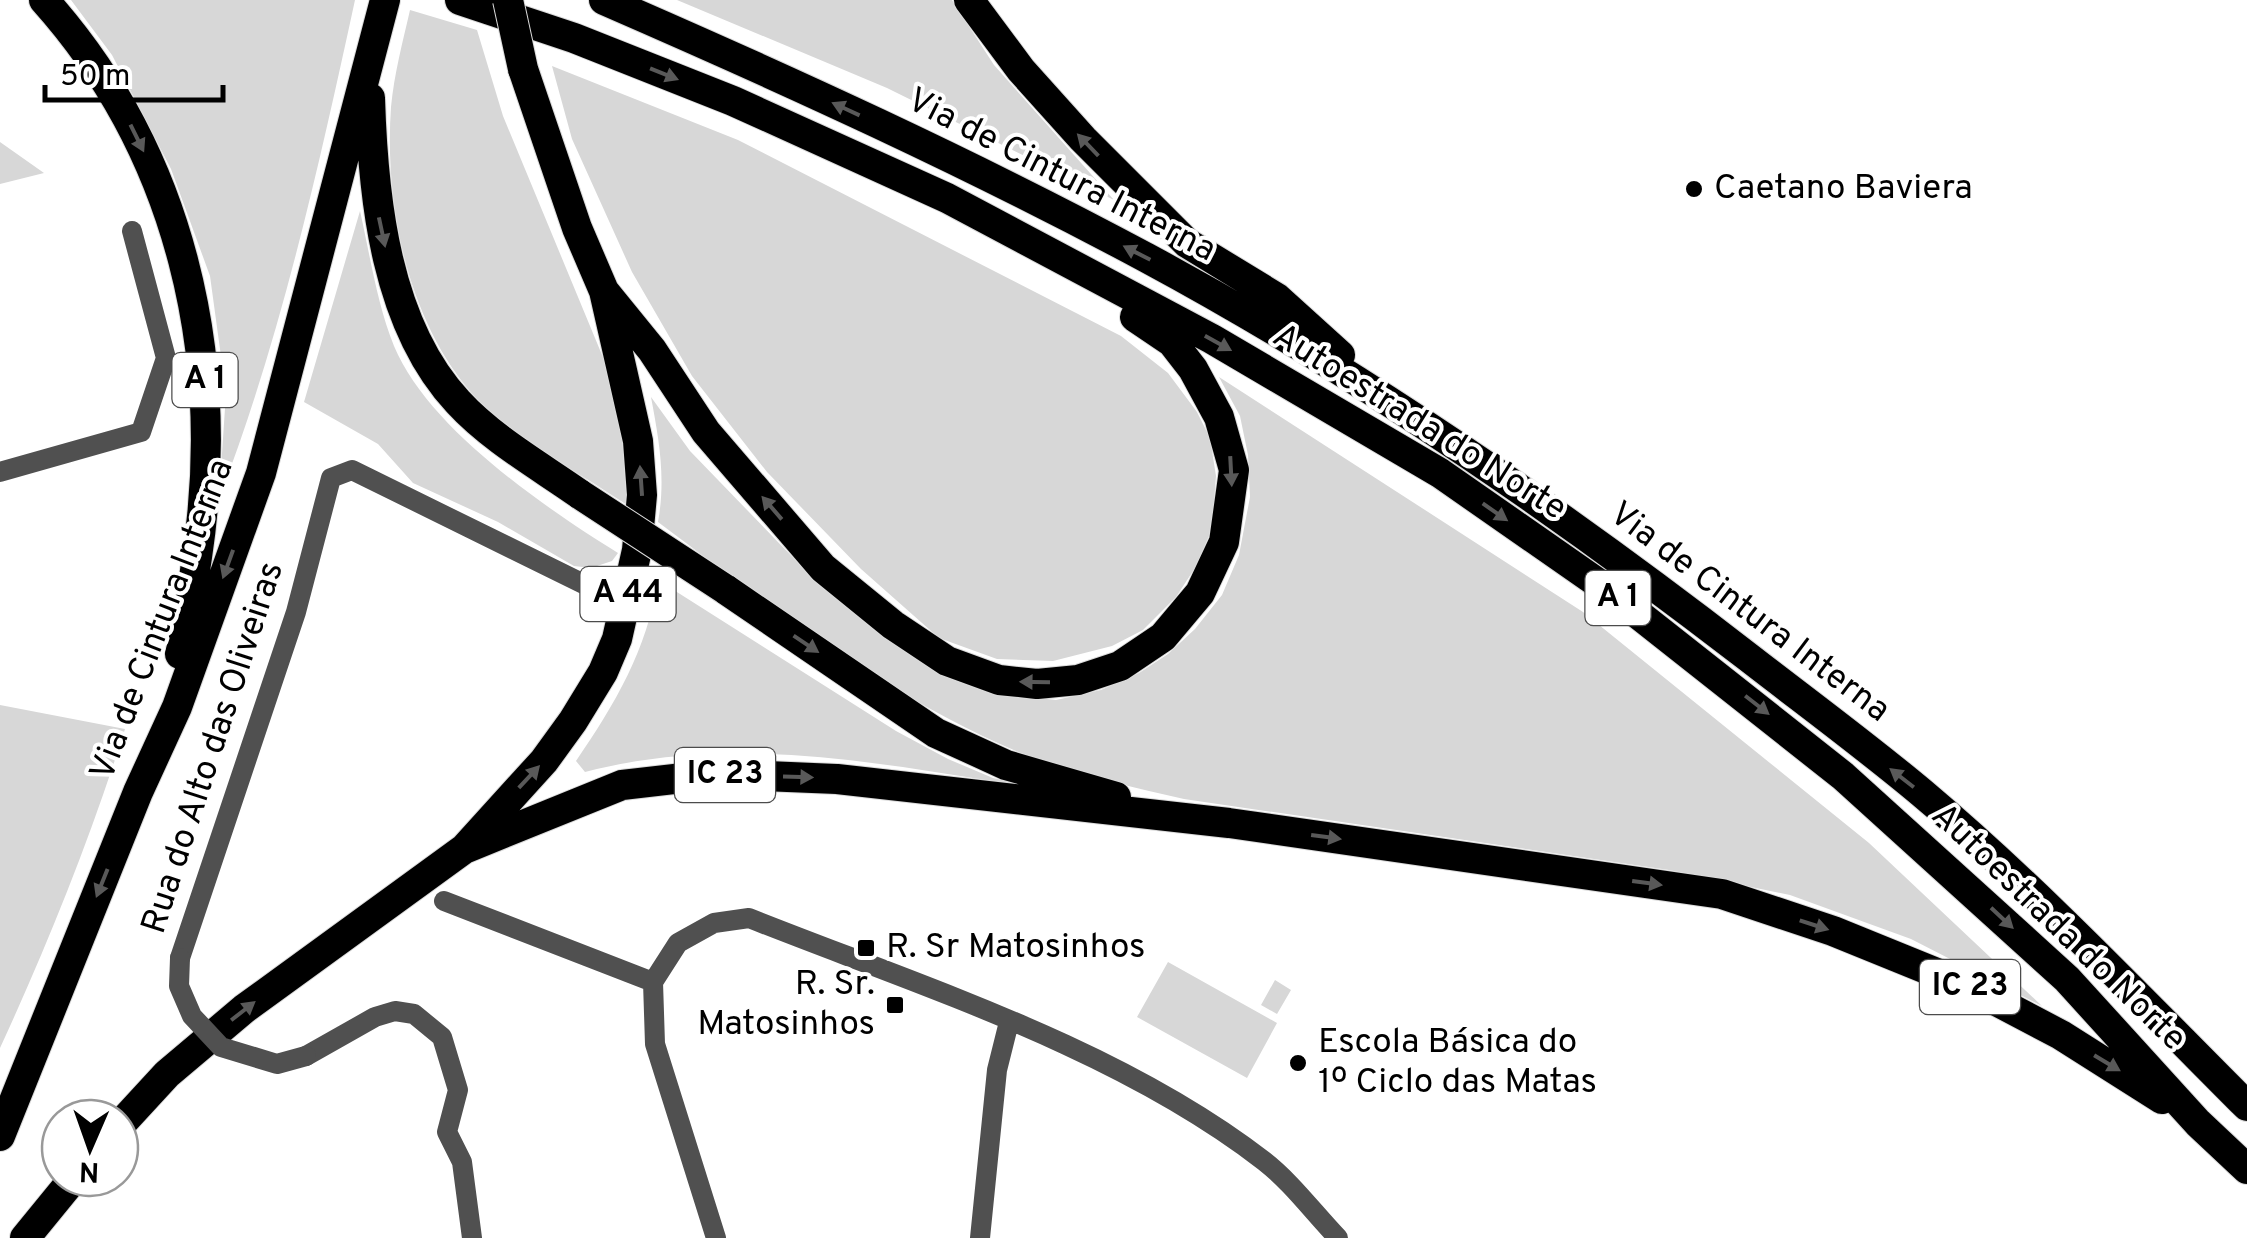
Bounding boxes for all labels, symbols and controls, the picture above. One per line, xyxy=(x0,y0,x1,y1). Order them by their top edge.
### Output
scale bar xyxy=(45,40,222,102)
text: 50 m xyxy=(60,59,130,96)
one-way arrow xyxy=(650,66,680,82)
street label: Via de Cintura Interna xyxy=(899,79,1223,273)
one-way arrow xyxy=(831,100,860,117)
one-way arrow xyxy=(129,124,146,153)
one-way arrow xyxy=(1077,133,1100,157)
place label: Caetano Baviera xyxy=(1714,167,1973,211)
marker: Caetano Baviera xyxy=(1683,178,1705,200)
one-way arrow xyxy=(375,217,391,248)
one-way arrow xyxy=(1123,245,1152,262)
street label: Autoestrada do Norte xyxy=(1264,315,1574,531)
one-way arrow xyxy=(1204,333,1232,351)
road number: A 1 xyxy=(172,353,238,407)
street label: Via de Cintura Interna xyxy=(81,453,245,787)
one-way arrow xyxy=(1223,456,1239,488)
one-way arrow xyxy=(633,464,649,496)
street label: Via de Cintura Interna xyxy=(1600,493,1898,733)
one-way arrow xyxy=(762,496,784,521)
one-way arrow xyxy=(1482,502,1509,521)
one-way arrow xyxy=(220,550,235,580)
street label: Rua do Alto das Oliveiras xyxy=(133,556,295,940)
road number: A 44 xyxy=(580,567,676,621)
road number: A 1 xyxy=(1586,571,1650,625)
one-way arrow xyxy=(792,634,819,653)
one-way arrow xyxy=(1018,674,1050,690)
one-way arrow xyxy=(1744,694,1769,715)
road number: IC 23 xyxy=(675,748,775,802)
one-way arrow xyxy=(517,765,540,789)
one-way arrow xyxy=(1889,768,1915,788)
one-way arrow xyxy=(783,770,815,786)
street label: Autoestrada do Norte xyxy=(1921,795,2195,1061)
one-way arrow xyxy=(1310,830,1342,846)
one-way arrow xyxy=(93,868,109,898)
one-way arrow xyxy=(1632,876,1664,892)
one-way arrow xyxy=(1990,906,2014,929)
one-way arrow xyxy=(1800,918,1830,933)
place label: R. Sr Matosinhos xyxy=(886,926,1146,970)
marker: R. Sr Matosinhos xyxy=(855,937,877,959)
road number: IC 23 xyxy=(1920,960,2020,1014)
place label: R. Sr. Matosinhos xyxy=(697,963,875,1047)
marker: R. Sr. Matosinhos xyxy=(884,994,906,1016)
one-way arrow xyxy=(230,1001,256,1022)
place label: Escola Básica do 1º Ciclo das Matas xyxy=(1318,1021,1597,1105)
marker: Escola Básica do 1º Ciclo das Matas xyxy=(1287,1052,1309,1074)
one-way arrow xyxy=(2093,1054,2121,1071)
north arrow xyxy=(40,1098,140,1198)
text: N xyxy=(79,1152,100,1188)

